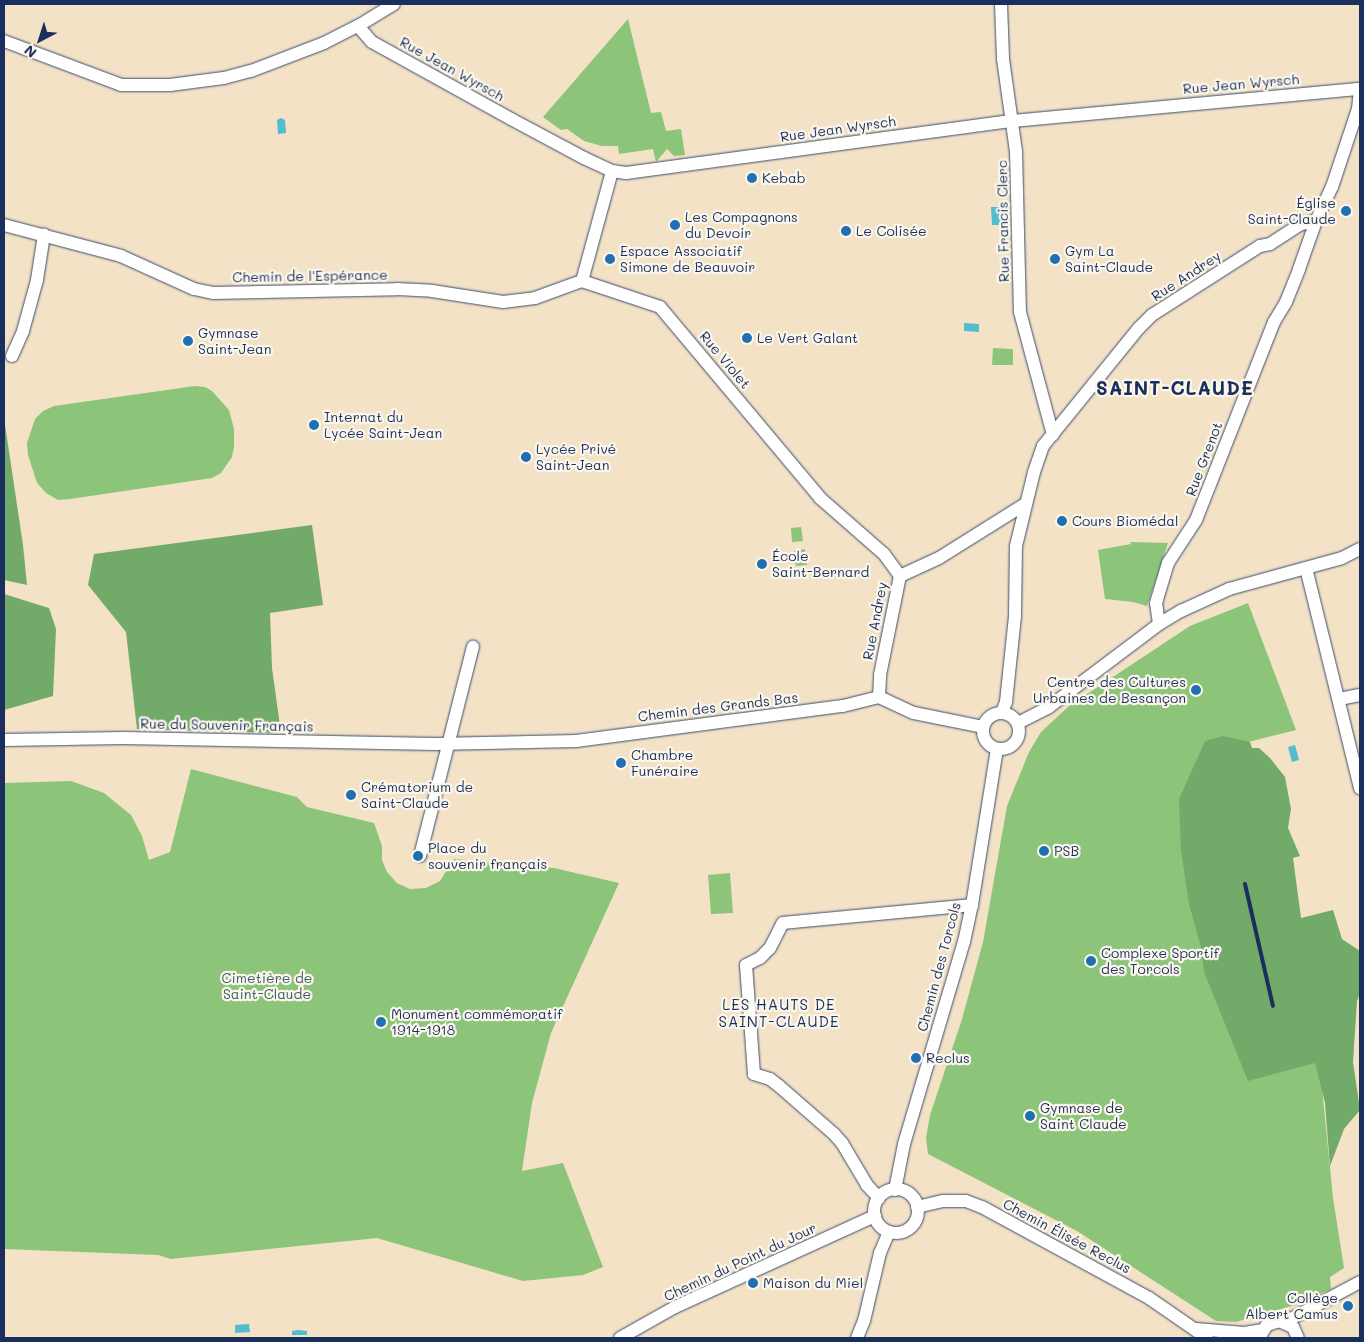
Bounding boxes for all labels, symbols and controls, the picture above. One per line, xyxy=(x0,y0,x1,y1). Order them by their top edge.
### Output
north arrow xyxy=(15,15,65,65)
street label: Rue Jean Wyrsch xyxy=(397,33,507,105)
text: N xyxy=(20,41,40,63)
street label: Rue Jean Wyrsch xyxy=(1182,71,1300,97)
street label: Rue Jean Wyrsch xyxy=(779,113,897,145)
street label: Rue Francis Clerc xyxy=(994,160,1012,282)
place label: Kebab xyxy=(762,170,806,186)
marker: Kebab xyxy=(746,172,758,184)
place label: Église Saint-Claude xyxy=(1248,195,1336,228)
marker: Église Saint-Claude xyxy=(1340,205,1352,217)
place label: Les Compagnons du Devoir xyxy=(685,209,798,242)
marker: Les Compagnons du Devoir xyxy=(669,219,681,231)
place label: Le Colisée xyxy=(856,223,927,239)
marker: Le Colisée xyxy=(840,225,852,237)
place label: Espace Associatif Simone de Beauvoir xyxy=(620,243,755,276)
place label: Gym La Saint-Claude xyxy=(1065,243,1153,276)
street label: Rue Andrey xyxy=(1148,247,1224,305)
marker: Espace Associatif Simone de Beauvoir xyxy=(604,253,616,265)
marker: Gym La Saint-Claude xyxy=(1049,253,1061,265)
street label: Chemin de l'Espérance xyxy=(232,266,388,286)
place label: Gymnase Saint-Jean xyxy=(198,325,272,358)
street label: Rue Violet xyxy=(696,328,754,392)
place label: Le Vert Galant xyxy=(757,330,858,346)
marker: Le Vert Galant xyxy=(741,332,753,344)
marker: Gymnase Saint-Jean xyxy=(182,335,194,347)
district label: SAINT-CLAUDE xyxy=(1094,377,1256,399)
place label: Internat du Lycée Saint-Jean xyxy=(324,409,442,442)
marker: Internat du Lycée Saint-Jean xyxy=(308,419,320,431)
street label: Rue Grenot xyxy=(1182,420,1226,498)
place label: Lycée Privé Saint-Jean xyxy=(536,441,616,474)
marker: Lycée Privé Saint-Jean xyxy=(520,451,532,463)
place label: Cours Biomédal xyxy=(1072,513,1178,529)
marker: Cours Biomédal xyxy=(1056,515,1068,527)
place label: École Saint-Bernard xyxy=(772,548,869,580)
marker: École Saint-Bernard xyxy=(756,558,768,570)
street label: Rue Andrey xyxy=(859,581,891,661)
place label: Centre des Cultures Urbaines de Besançon xyxy=(1033,674,1186,706)
marker: Centre des Cultures Urbaines de Besançon xyxy=(1190,684,1202,696)
street label: Chemin des Grands Bas xyxy=(637,689,799,725)
street label: Rue du Souvenir Français xyxy=(140,715,314,735)
place label: Chambre Funéraire xyxy=(631,747,699,780)
marker: Chambre Funéraire xyxy=(615,757,627,769)
place label: Crématorium de Saint-Claude xyxy=(361,779,473,812)
marker: Crématorium de Saint-Claude xyxy=(345,789,357,801)
place label: Place du souvenir français xyxy=(428,840,547,872)
place label: PSB xyxy=(1054,843,1079,859)
marker: PSB xyxy=(1038,845,1050,857)
marker: Place du souvenir français xyxy=(412,850,424,862)
street label: Chemin des Torcols xyxy=(914,901,964,1033)
place label: Complexe Sportif des Torcols xyxy=(1101,945,1219,978)
marker: Complexe Sportif des Torcols xyxy=(1085,955,1097,967)
park label: Cimetière de Saint-Claude xyxy=(222,970,312,1002)
district label: LES HAUTS DE SAINT-CLAUDE xyxy=(717,995,841,1030)
place label: Monument commémoratif 1914-1918 xyxy=(391,1006,563,1038)
marker: Monument commémoratif 1914-1918 xyxy=(375,1016,387,1028)
place label: Reclus xyxy=(926,1050,970,1066)
marker: Reclus xyxy=(910,1052,922,1064)
place label: Gymnase de Saint Claude xyxy=(1040,1100,1127,1132)
marker: Gymnase de Saint Claude xyxy=(1024,1110,1036,1122)
street label: Chemin Élisée Reclus xyxy=(1000,1195,1134,1277)
street label: Chemin du Point du Jour xyxy=(661,1219,819,1305)
place label: Maison du Miel xyxy=(763,1275,863,1291)
marker: Maison du Miel xyxy=(747,1277,759,1289)
place label: Collège Albert Camus xyxy=(1245,1290,1338,1322)
marker: Collège Albert Camus xyxy=(1342,1300,1354,1312)

